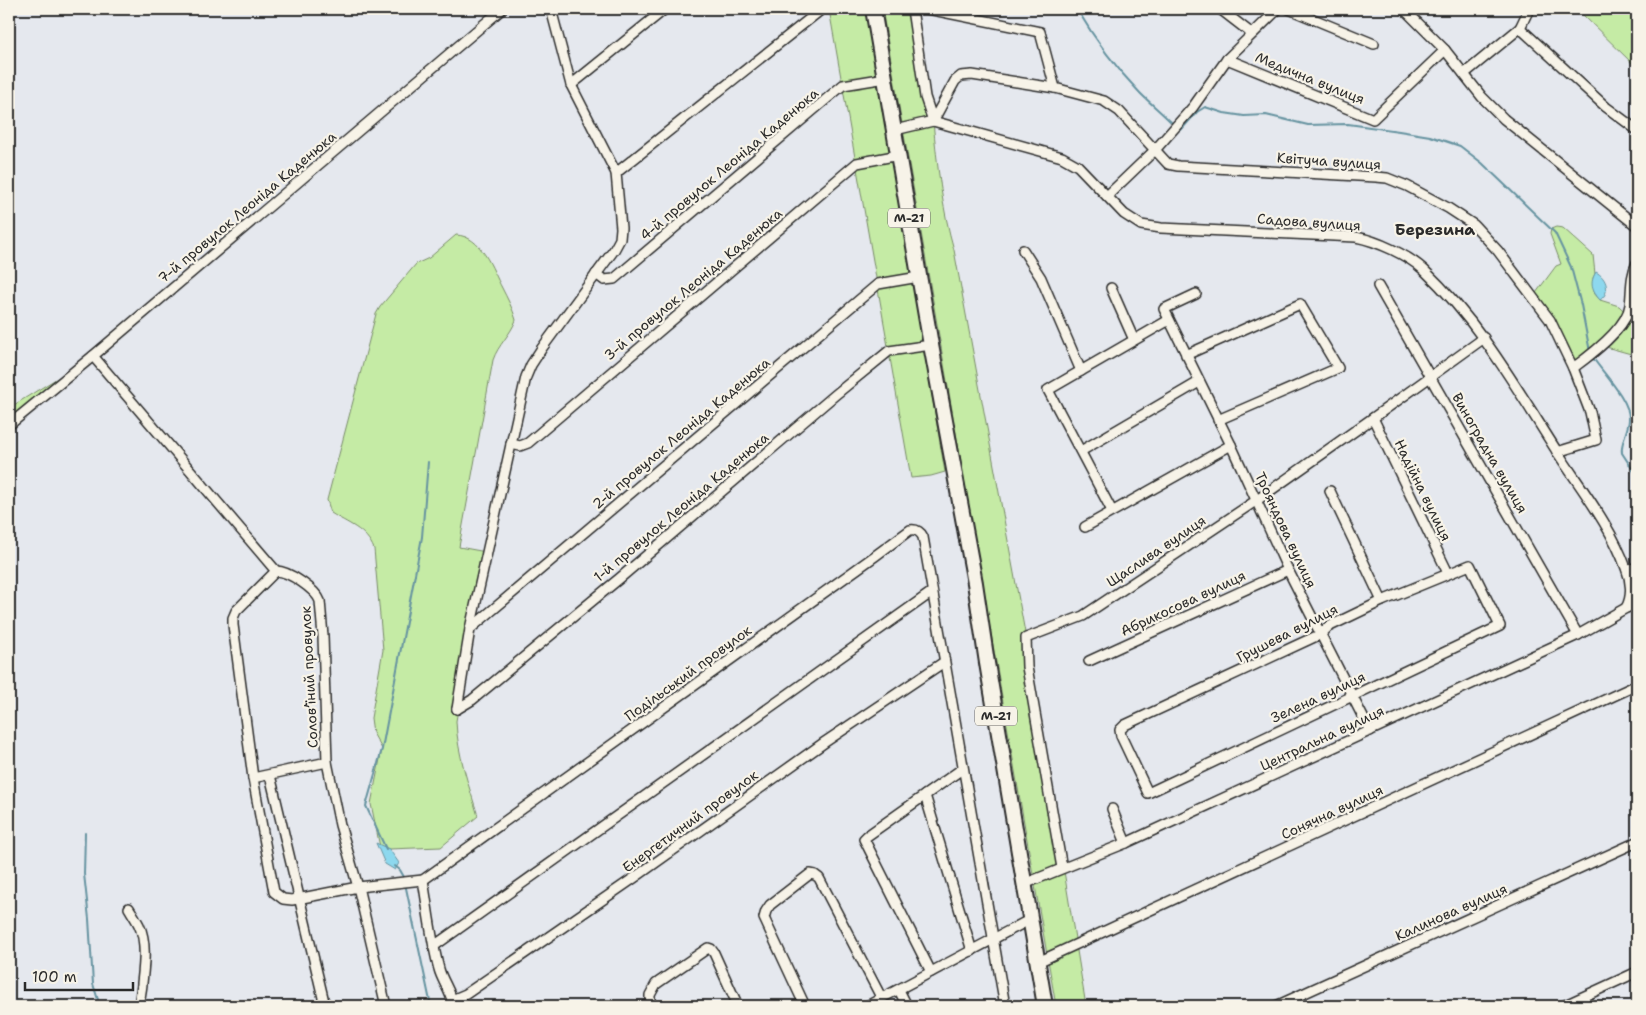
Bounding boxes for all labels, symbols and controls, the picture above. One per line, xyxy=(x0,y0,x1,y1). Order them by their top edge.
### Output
street label: Медична вулиця xyxy=(1253,48,1367,108)
street label: 4-й провулок Леоніда Каденюка xyxy=(636,84,822,244)
street label: 7-й провулок Леоніда Каденюка xyxy=(154,127,340,287)
street label: Квітуча вулиця xyxy=(1276,148,1382,174)
street label: 3-й провулок Леоніда Каденюка xyxy=(600,204,786,364)
road number: М-21 xyxy=(888,208,930,228)
street label: Садова вулиця xyxy=(1257,209,1361,235)
district label: Березина xyxy=(1395,219,1475,240)
street label: 2-й провулок Леоніда Каденюка xyxy=(588,353,774,513)
street label: Виноградна вулиця xyxy=(1448,390,1532,516)
street label: 1-й провулок Леоніда Каденюка xyxy=(590,428,772,586)
street label: Надійна вулиця xyxy=(1391,436,1455,544)
street label: Трояндова вулиця xyxy=(1251,469,1321,591)
street label: Щаслива вулиця xyxy=(1103,511,1209,591)
street label: Абрикосова вулиця xyxy=(1117,566,1249,640)
street label: Грушева вулиця xyxy=(1233,600,1341,666)
street label: Соловʼїний провулок xyxy=(296,605,322,748)
street label: Подільський провулок xyxy=(621,621,755,725)
street label: Зелена вулиця xyxy=(1268,667,1368,727)
street label: Центральна вулиця xyxy=(1257,701,1387,775)
road number: М-21 xyxy=(975,706,1017,726)
street label: Енергетичний провулок xyxy=(619,765,762,876)
street label: Сонячна вулиця xyxy=(1278,781,1386,843)
street label: Калинова вулиця xyxy=(1392,879,1510,945)
scale bar xyxy=(25,960,132,992)
text: 100 m xyxy=(32,967,77,987)

